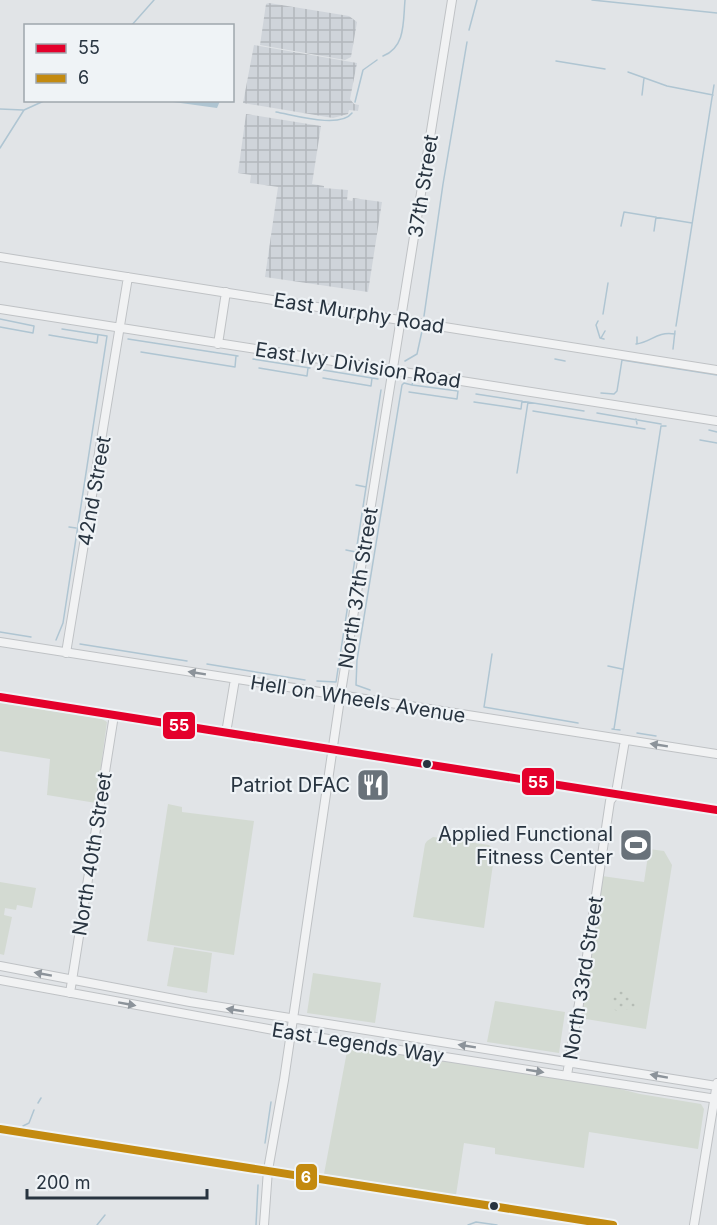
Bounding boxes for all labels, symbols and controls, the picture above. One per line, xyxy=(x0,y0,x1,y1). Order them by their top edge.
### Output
legend xyxy=(24,24,234,102)
text: 55 xyxy=(78,37,100,58)
text: 6 xyxy=(78,67,89,88)
street label: 37th Street xyxy=(403,132,443,239)
street label: East Murphy Road xyxy=(272,288,446,338)
street label: East Ivy Division Road xyxy=(253,337,463,393)
street label: 42nd Street xyxy=(73,434,116,548)
street label: North 37th Street xyxy=(333,505,383,670)
one-way arrow xyxy=(187,669,206,678)
street label: Hell on Wheels Avenue xyxy=(249,670,467,728)
line badge: 55 xyxy=(162,711,196,740)
text: 55 xyxy=(169,715,189,735)
one-way arrow xyxy=(650,740,669,749)
unlabelled marker xyxy=(421,758,433,770)
restaurant icon: Patriot DFAC xyxy=(355,767,391,803)
line badge: 55 xyxy=(521,767,555,796)
street label: North 40th Street xyxy=(67,770,117,937)
text: 55 xyxy=(528,772,548,792)
place label: Patriot DFAC xyxy=(230,773,350,797)
place label: Applied Functional Fitness Center xyxy=(438,822,613,869)
sports icon: Applied Functional Fitness Center xyxy=(618,827,654,863)
street label: North 33rd Street xyxy=(558,894,608,1061)
one-way arrow xyxy=(33,969,52,978)
one-way arrow xyxy=(118,1000,137,1009)
one-way arrow xyxy=(225,1005,244,1014)
street label: East Legends Way xyxy=(270,1018,446,1068)
one-way arrow xyxy=(457,1041,476,1050)
one-way arrow xyxy=(525,1066,544,1075)
one-way arrow xyxy=(650,1071,669,1080)
scale bar xyxy=(27,1162,207,1200)
line badge: 6 xyxy=(295,1163,318,1191)
text: 6 xyxy=(301,1167,311,1187)
text: 200 m xyxy=(36,1172,91,1193)
unlabelled marker xyxy=(488,1200,500,1212)

